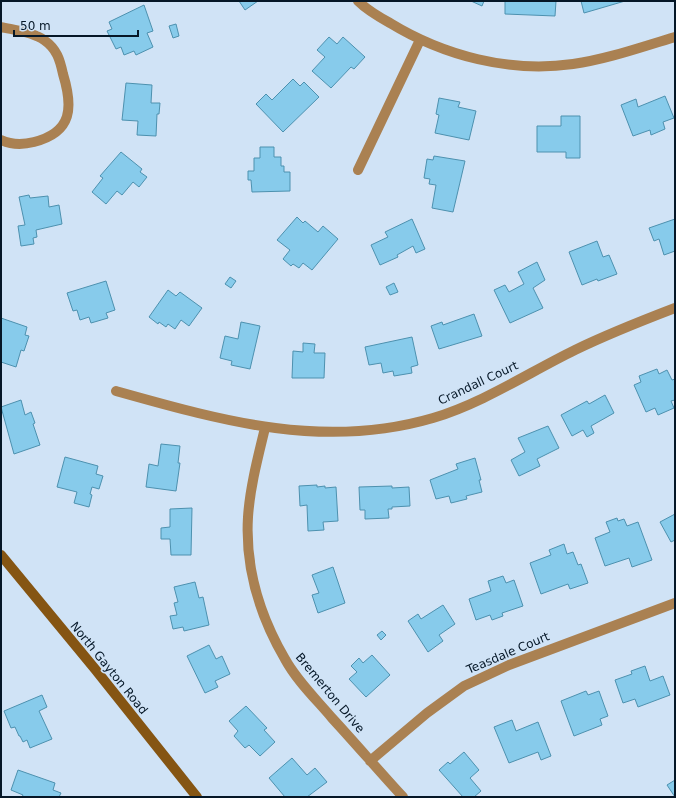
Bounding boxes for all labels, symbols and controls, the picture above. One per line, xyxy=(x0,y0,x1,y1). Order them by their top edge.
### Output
scale bar xyxy=(14,12,138,38)
text: 50 m xyxy=(20,19,51,33)
street label: Crandall Court xyxy=(436,358,521,408)
street label: North Gayton Road xyxy=(67,619,151,717)
street label: Teasdale Court xyxy=(463,629,552,677)
street label: Bremerton Drive xyxy=(293,650,367,736)

